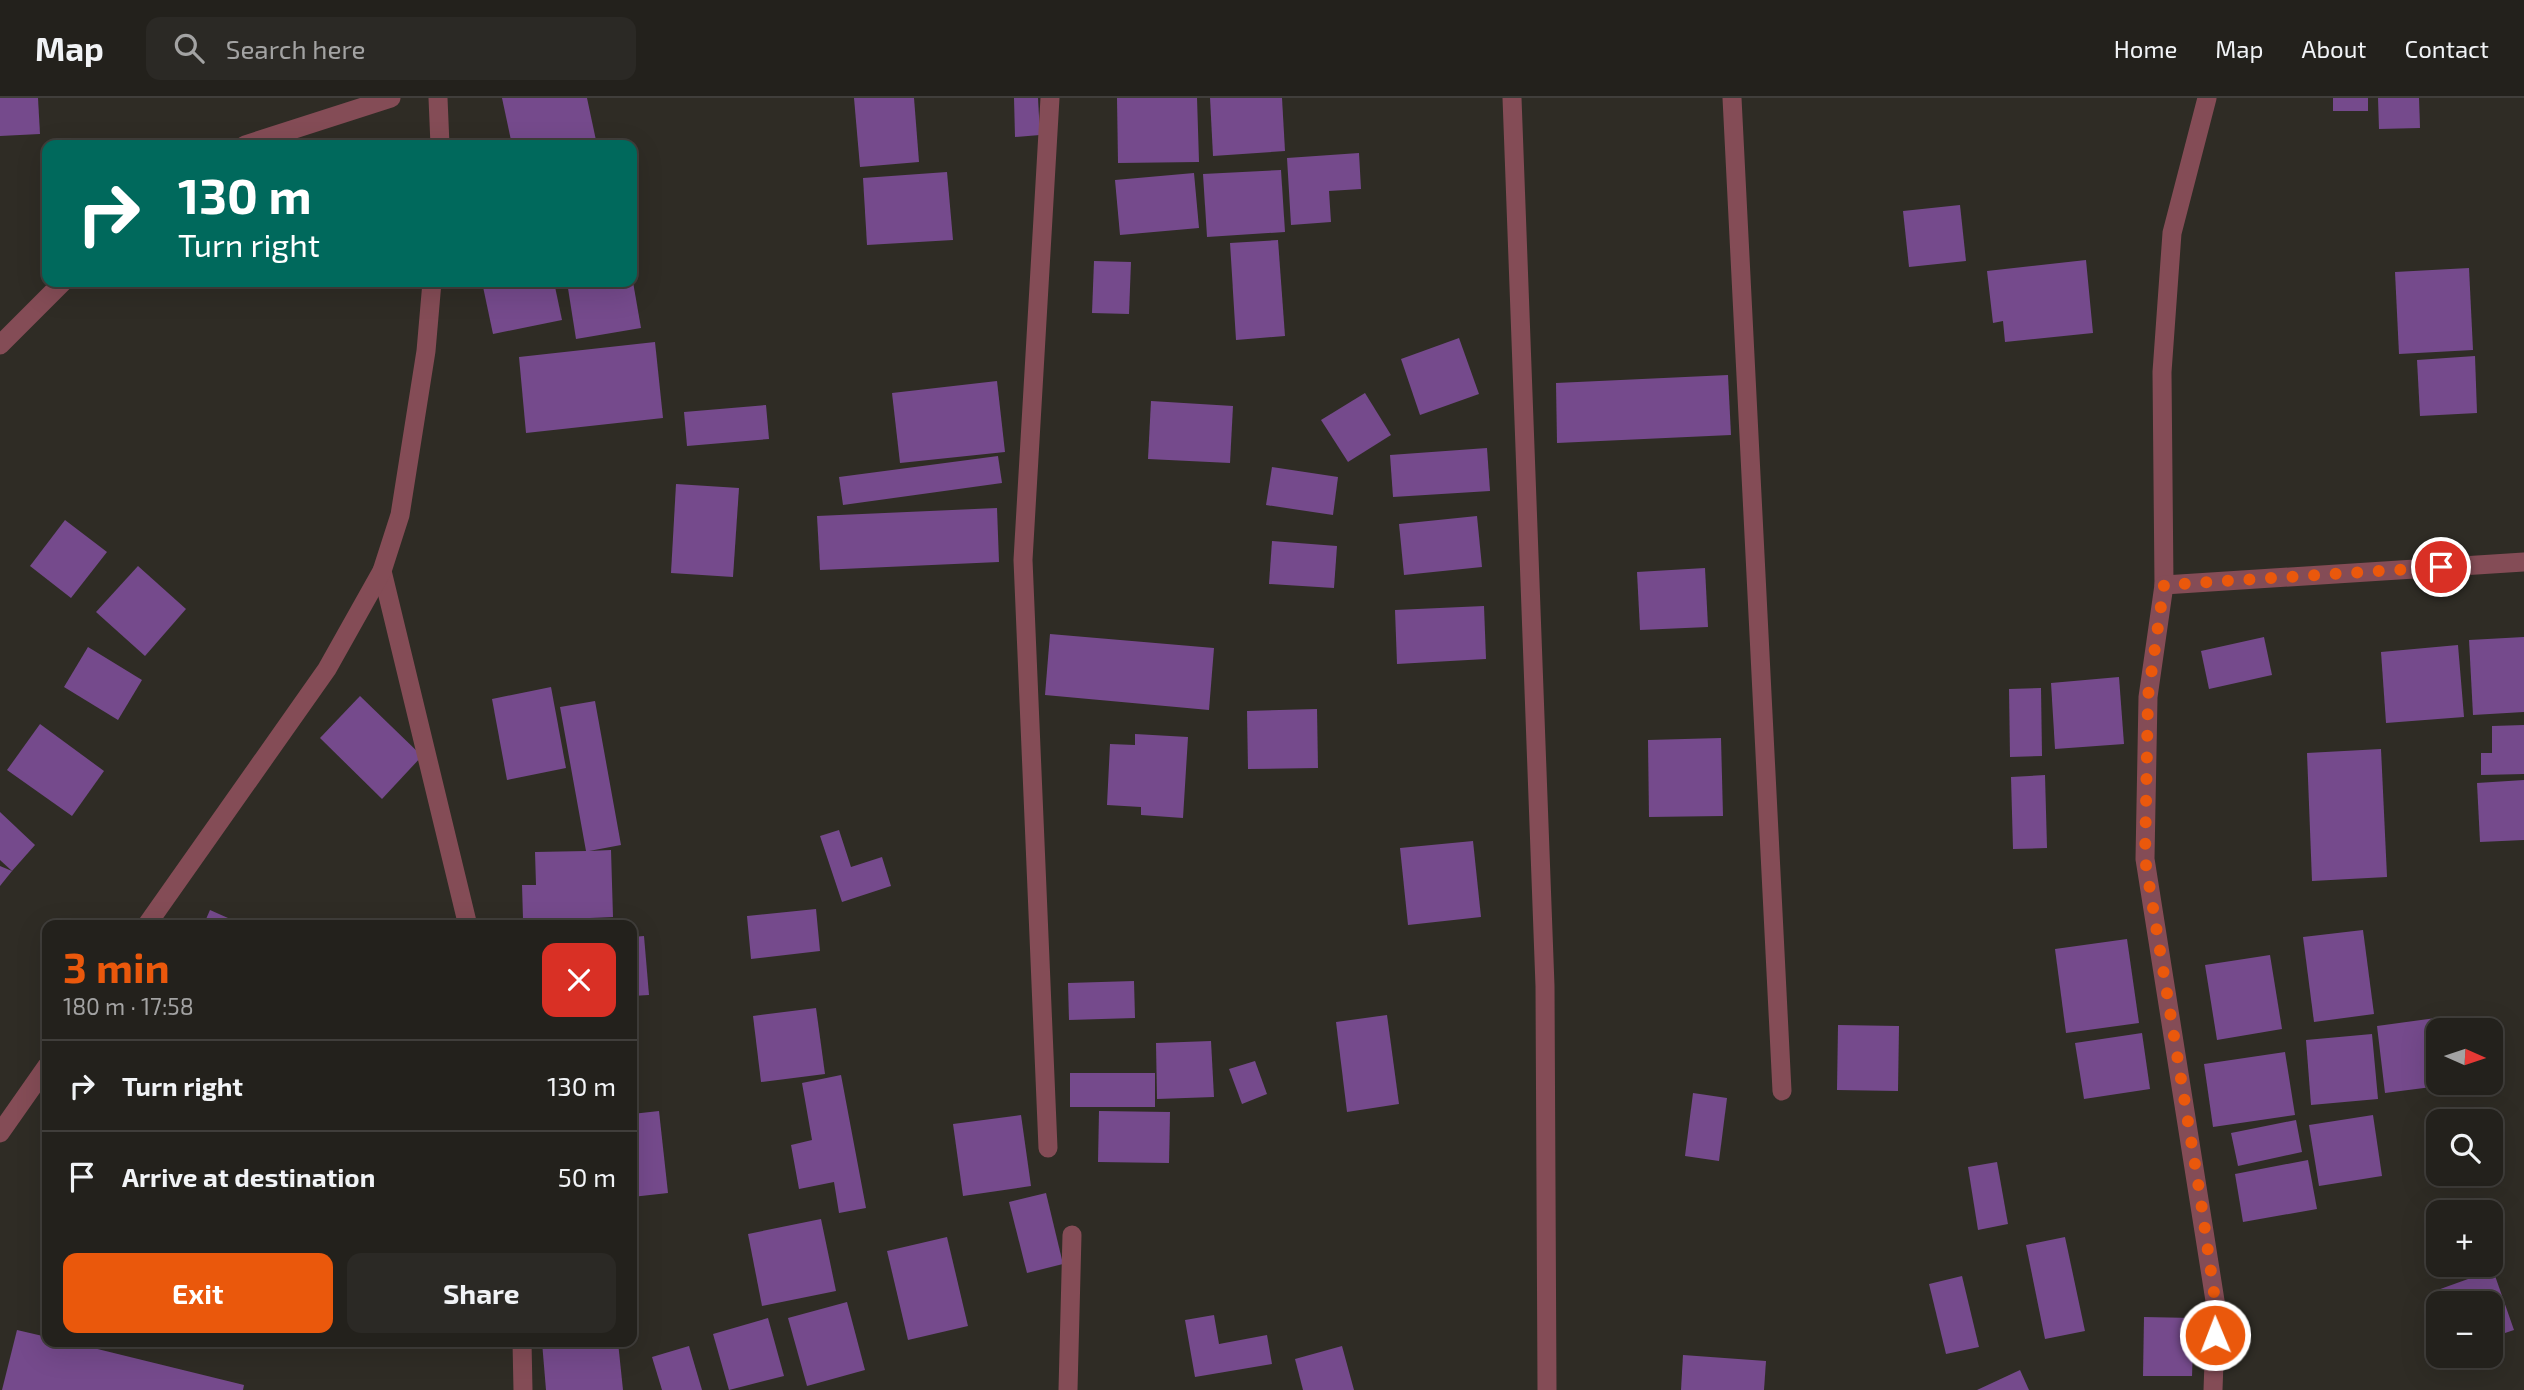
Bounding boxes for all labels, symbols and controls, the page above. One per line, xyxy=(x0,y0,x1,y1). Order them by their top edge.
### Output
search box xyxy=(146,17,636,80)
text: Map xyxy=(35,28,104,68)
icon: search xyxy=(170,29,208,67)
text: Search here xyxy=(226,33,365,64)
text: Home xyxy=(2114,34,2177,63)
text: Map xyxy=(2215,34,2263,63)
text: About xyxy=(2301,34,2367,63)
text: Contact xyxy=(2405,34,2489,63)
text: 130 m xyxy=(178,165,312,224)
icon: right xyxy=(63,168,154,259)
text: Turn right xyxy=(178,225,320,263)
pin xyxy=(2411,537,2471,597)
icon: arrive xyxy=(2422,548,2460,586)
text: 3 min xyxy=(63,941,170,991)
button: close xyxy=(542,943,616,1017)
text: 180 m · 17:58 xyxy=(63,992,194,1020)
north arrow xyxy=(2426,1018,2502,1096)
map controls xyxy=(2426,1018,2503,1368)
icon: right xyxy=(63,1067,101,1105)
text: Turn right xyxy=(122,1070,243,1101)
text: 130 m xyxy=(547,1070,616,1101)
button: search xyxy=(2426,1109,2503,1186)
icon: arrive xyxy=(63,1158,101,1196)
text: Arrive at destination xyxy=(122,1161,375,1192)
text: 50 m xyxy=(558,1161,616,1192)
button: + xyxy=(2426,1200,2503,1277)
button: Exit xyxy=(63,1253,333,1333)
button: Share xyxy=(347,1253,616,1333)
button: − xyxy=(2426,1291,2503,1368)
position arrow xyxy=(2178,1298,2252,1372)

